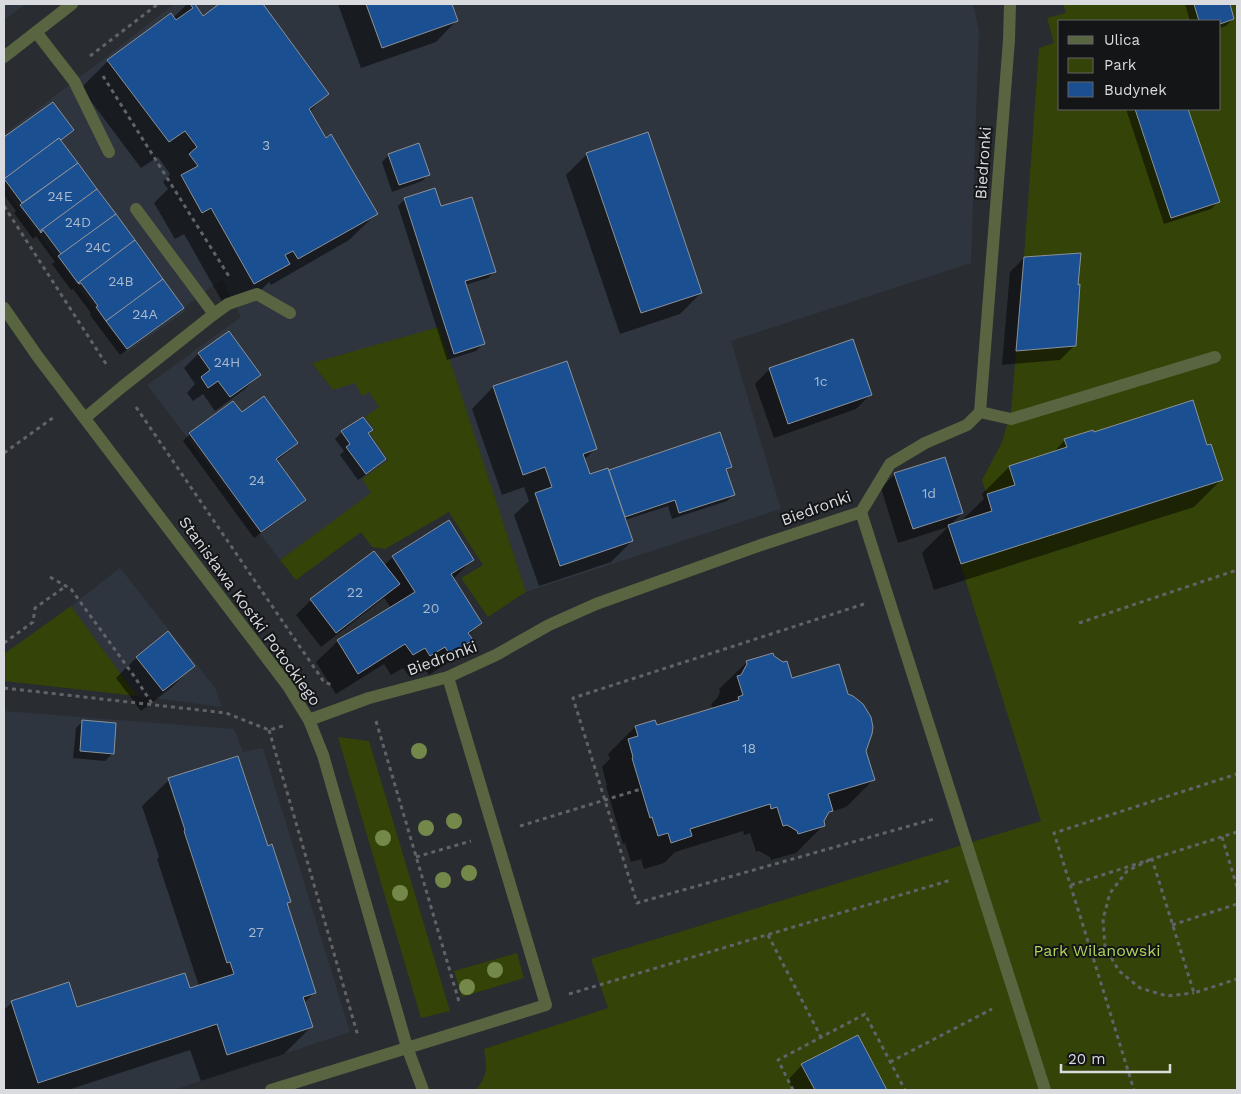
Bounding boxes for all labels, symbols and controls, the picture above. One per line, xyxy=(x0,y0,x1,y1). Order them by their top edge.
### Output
legend xyxy=(1058,20,1221,110)
text: Ulica xyxy=(1104,31,1141,49)
text: Park xyxy=(1104,56,1137,74)
text: Budynek xyxy=(1104,81,1167,99)
street label: Biedronki xyxy=(971,126,995,200)
house number: 3 xyxy=(262,137,270,153)
house number: 24E xyxy=(47,188,73,204)
house number: 24D xyxy=(65,214,91,230)
house number: 24C xyxy=(85,239,111,255)
house number: 24B xyxy=(108,273,134,289)
house number: 24A xyxy=(132,306,158,322)
house number: 24H xyxy=(214,354,240,370)
house number: 1c xyxy=(814,373,828,389)
house number: 24 xyxy=(249,472,265,488)
house number: 1d xyxy=(922,485,936,501)
street label: Biedronki xyxy=(778,487,854,529)
street label: Stanisława Kostki Potockiego xyxy=(175,513,325,709)
house number: 22 xyxy=(347,584,363,600)
house number: 20 xyxy=(423,600,439,616)
street label: Biedronki xyxy=(404,637,480,679)
house number: 18 xyxy=(742,740,756,756)
house number: 27 xyxy=(248,924,264,940)
park label: Park Wilanowski xyxy=(1034,941,1160,960)
scale bar xyxy=(1061,1042,1170,1074)
text: 20 m xyxy=(1068,1050,1106,1068)

